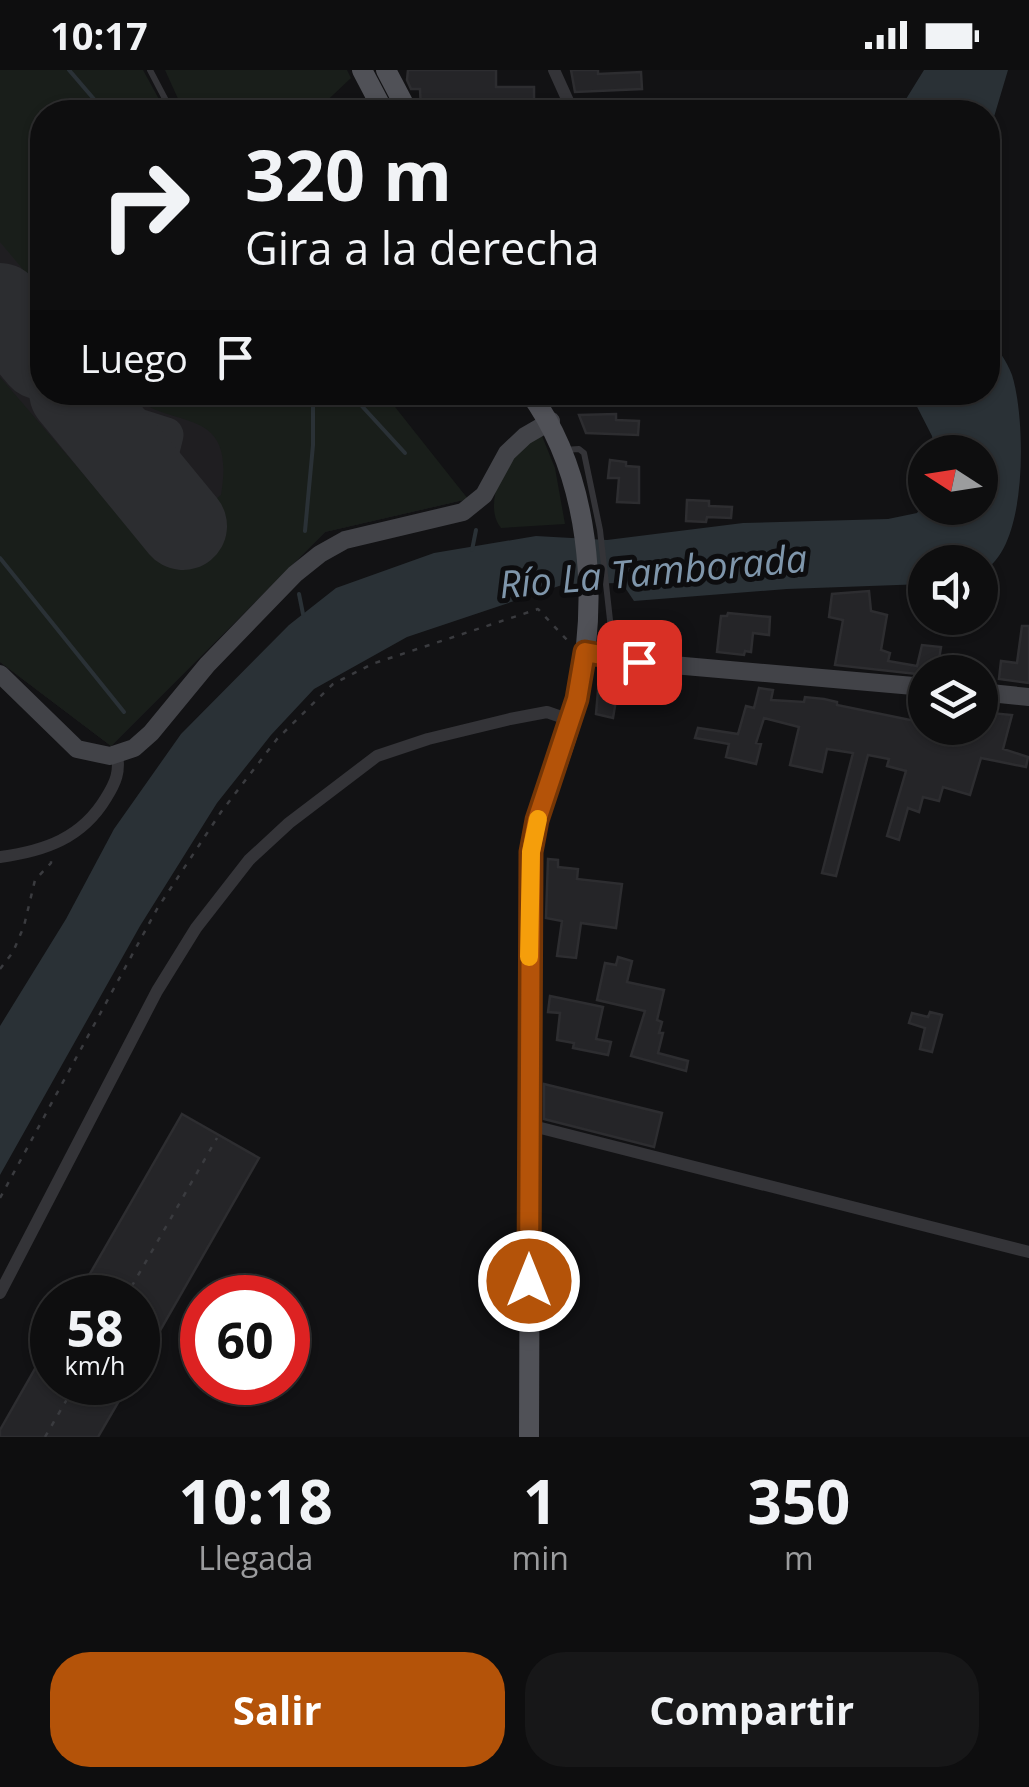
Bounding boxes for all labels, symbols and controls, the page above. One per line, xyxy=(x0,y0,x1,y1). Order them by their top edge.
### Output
text: 10:17 xyxy=(50,9,148,61)
text: 320 m xyxy=(245,126,452,222)
icon: right xyxy=(80,140,210,270)
text: Gira a la derecha xyxy=(245,217,600,278)
icon: arrive xyxy=(208,330,263,385)
text: Luego xyxy=(80,332,188,384)
north arrow xyxy=(908,435,998,525)
map controls xyxy=(908,435,998,745)
water label: Río La Tamborada xyxy=(497,531,809,609)
button: sound xyxy=(908,545,998,635)
pin xyxy=(597,620,682,705)
icon: arrive xyxy=(612,635,667,690)
button: layers xyxy=(908,655,998,745)
position arrow xyxy=(477,1229,581,1333)
speed limit sign: 60 xyxy=(180,1275,310,1405)
text: 58 xyxy=(66,1294,124,1362)
text: km/h xyxy=(65,1348,125,1382)
text: 10:18 xyxy=(179,1460,333,1542)
text: 1 xyxy=(523,1460,557,1542)
text: 350 xyxy=(747,1460,850,1542)
text: Llegada xyxy=(198,1536,313,1579)
text: min xyxy=(512,1536,569,1579)
text: m xyxy=(784,1536,814,1579)
button: Salir xyxy=(50,1652,505,1767)
button: Compartir xyxy=(525,1652,979,1767)

